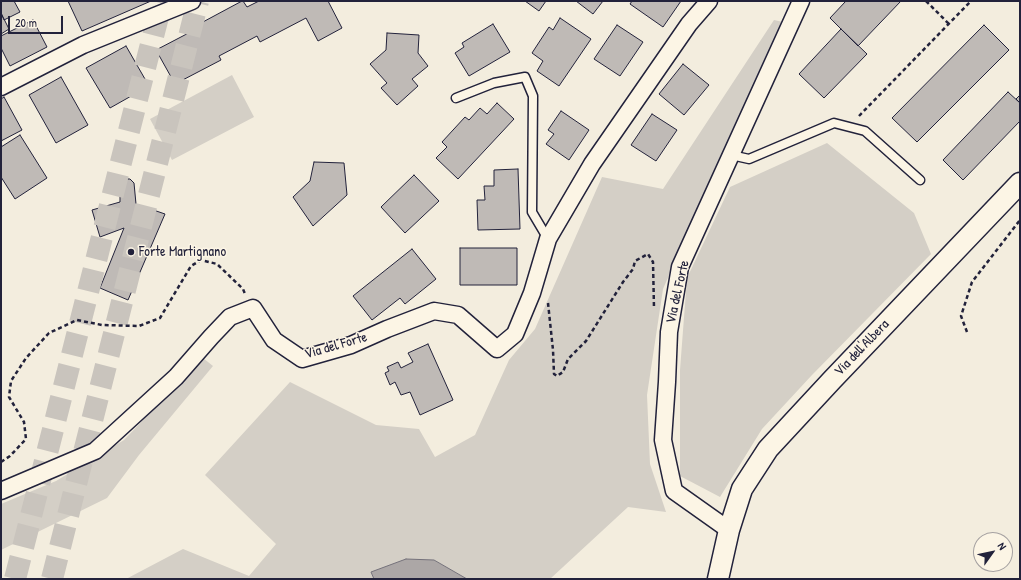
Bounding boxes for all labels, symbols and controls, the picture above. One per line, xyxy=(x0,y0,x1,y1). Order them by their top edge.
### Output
scale bar xyxy=(10,8,65,34)
text: 20 m xyxy=(15,14,37,31)
place label: Forte Martignano xyxy=(139,244,226,260)
marker: Forte Martignano xyxy=(126,247,136,257)
street label: Via del Forte xyxy=(663,259,693,325)
street label: Via dell'Albera xyxy=(831,316,893,380)
street label: Via del Forte xyxy=(303,329,369,363)
north arrow xyxy=(973,532,1013,572)
text: N xyxy=(995,540,1010,552)

